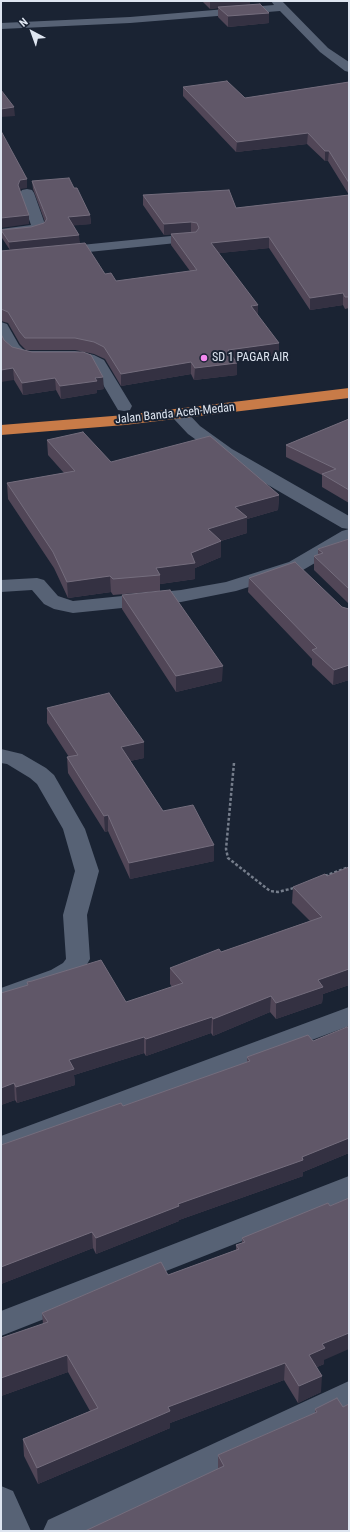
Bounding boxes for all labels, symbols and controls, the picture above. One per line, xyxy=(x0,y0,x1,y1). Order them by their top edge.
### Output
north arrow xyxy=(12,12,52,52)
text: N xyxy=(17,15,31,30)
place label: SD 1 PAGAR AIR xyxy=(212,351,289,365)
marker: SD 1 PAGAR AIR xyxy=(199,353,209,363)
street label: Jalan Banda Aceh-Medan xyxy=(114,401,236,427)

